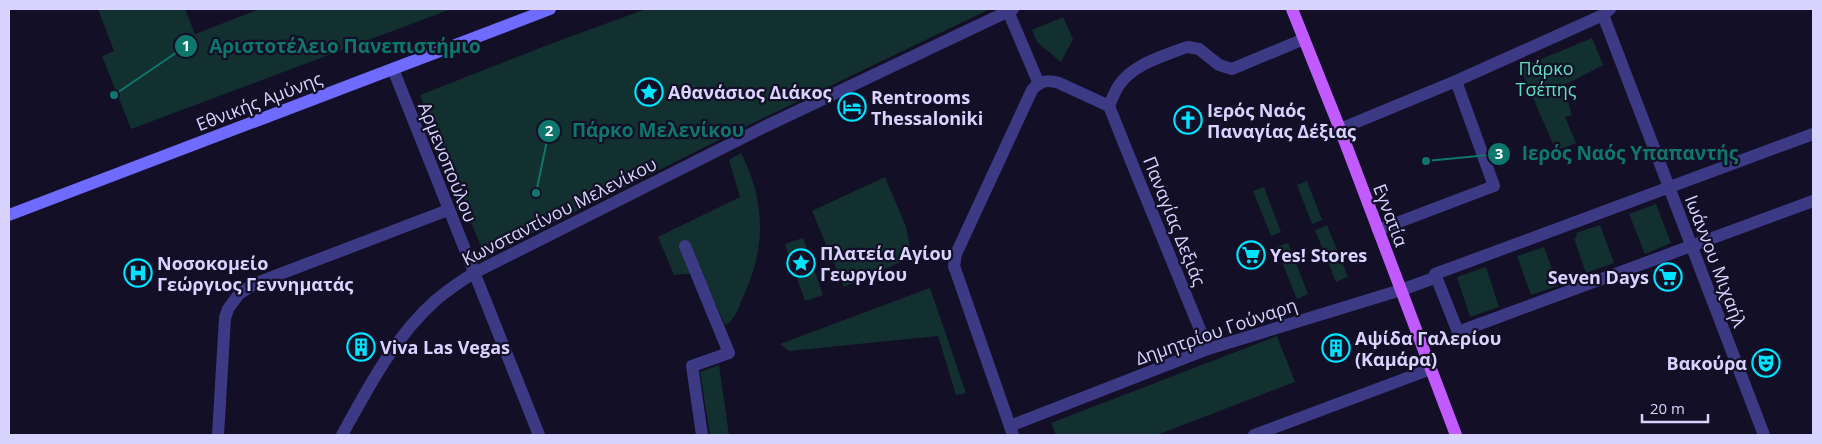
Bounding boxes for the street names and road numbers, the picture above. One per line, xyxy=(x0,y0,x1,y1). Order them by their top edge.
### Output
street label: Εθνικής Αμύνης xyxy=(192,66,326,136)
street label: Αρμενοπούλου xyxy=(413,98,483,226)
street label: Κωνσταντίνου Μελενίκου xyxy=(457,151,661,271)
street label: Παναγίας Δεξιάς xyxy=(1138,153,1212,290)
street label: Εγνατία xyxy=(1368,180,1414,250)
street label: Ιωάννου Μιχαήλ xyxy=(1680,191,1752,331)
street label: Δημητρίου Γούναρη xyxy=(1132,292,1300,370)

